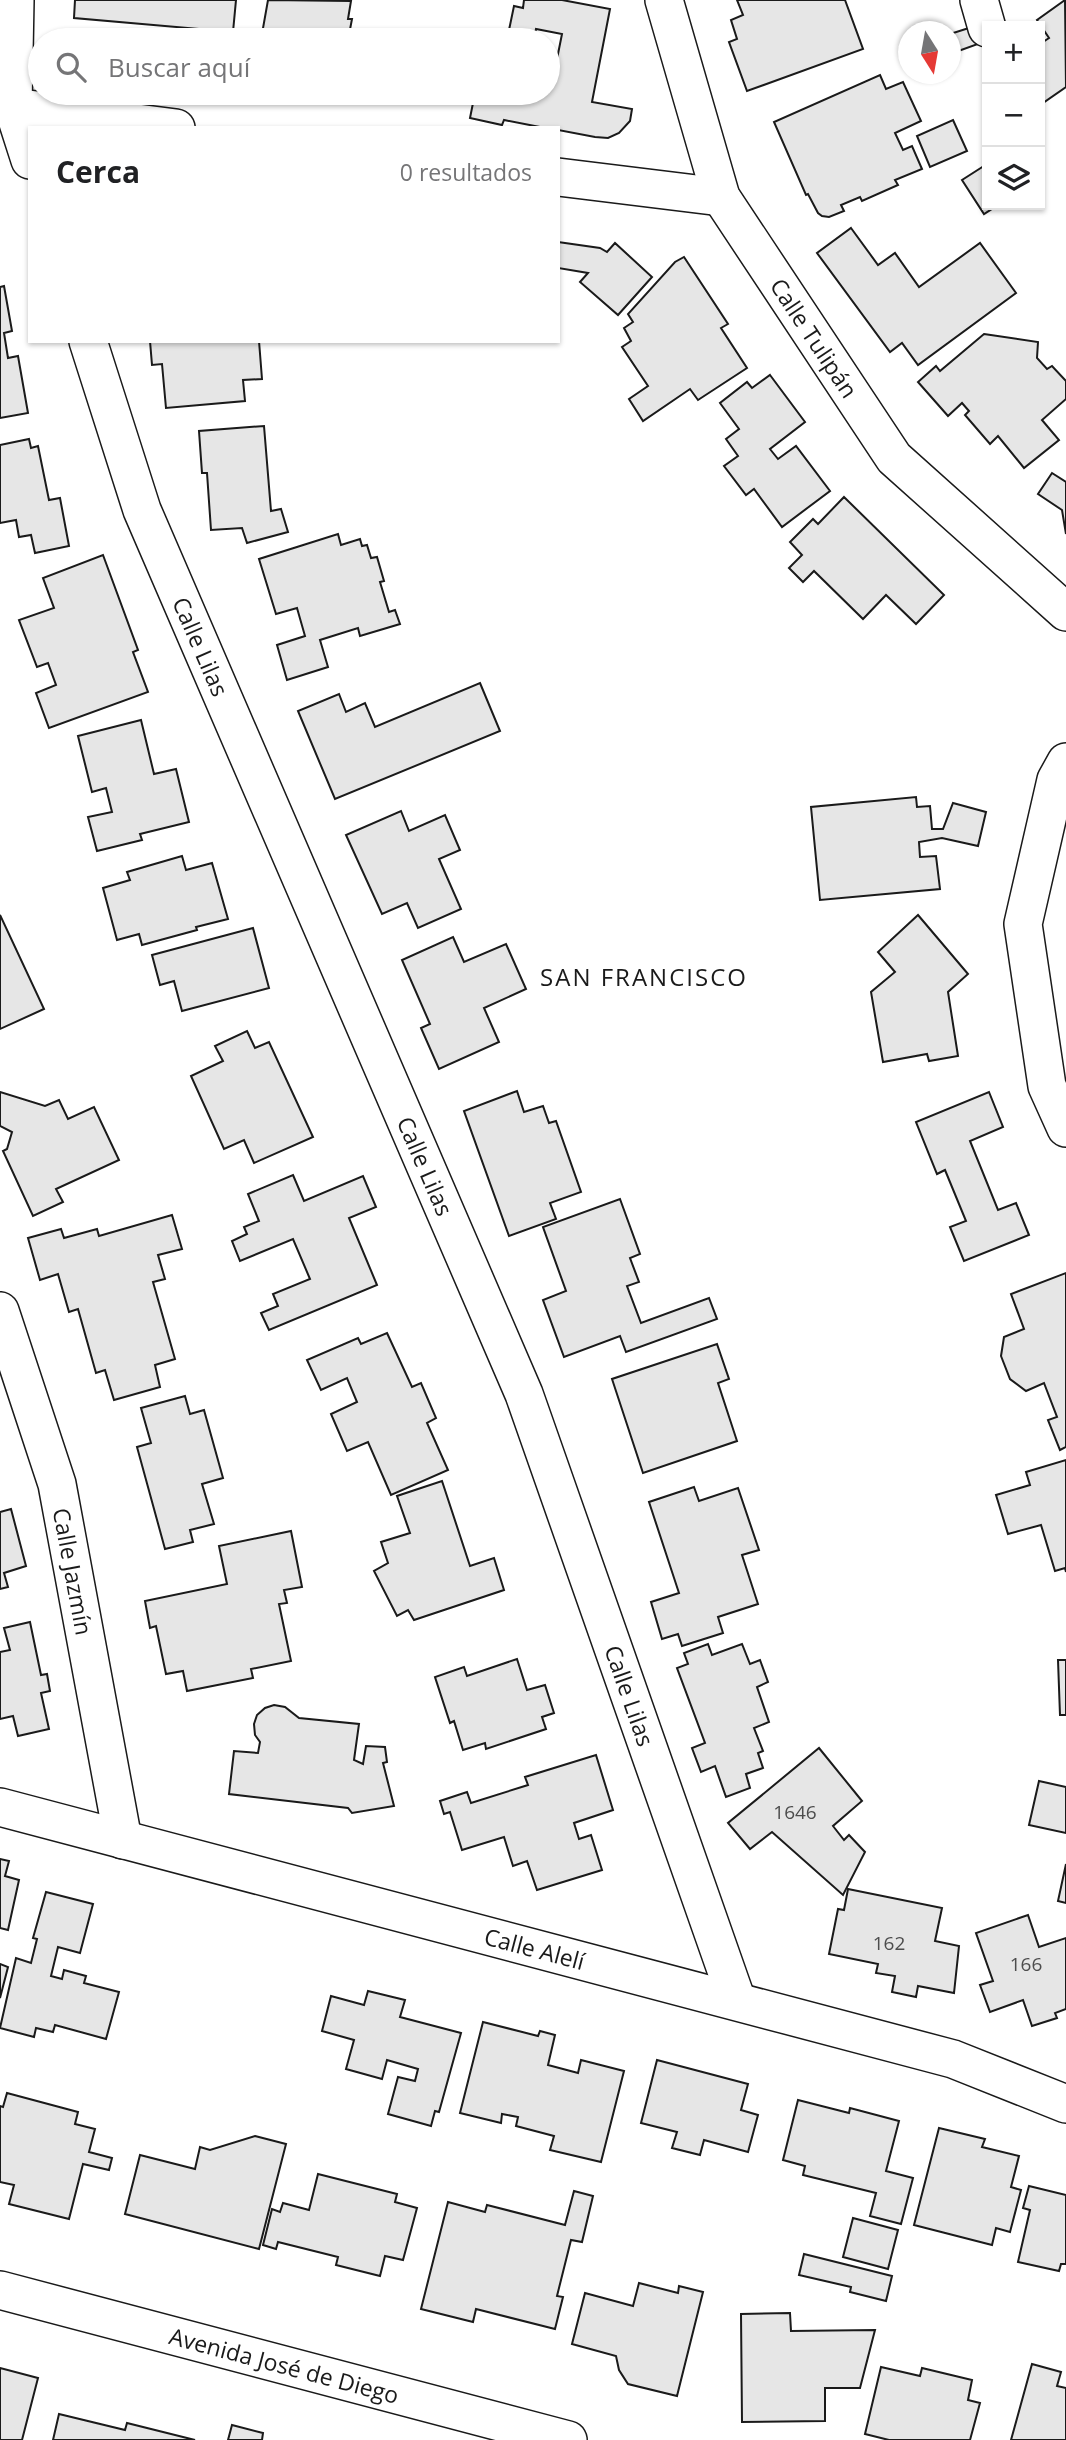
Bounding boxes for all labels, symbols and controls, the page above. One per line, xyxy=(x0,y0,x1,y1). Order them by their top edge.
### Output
north arrow xyxy=(898,21,961,84)
map controls xyxy=(982,21,1045,210)
button: + xyxy=(982,21,1045,84)
search box xyxy=(28,28,560,105)
icon: search xyxy=(52,48,90,86)
text: Buscar aquí xyxy=(108,49,250,85)
button: − xyxy=(982,84,1045,147)
button: layers xyxy=(982,147,1045,210)
text: Cerca xyxy=(56,151,140,192)
text: 0 resultados xyxy=(400,156,532,188)
street label: Calle Tulipán xyxy=(763,272,866,404)
street label: Calle Lilas xyxy=(165,592,236,701)
district label: SAN FRANCISCO xyxy=(540,960,748,993)
street label: Calle Lilas xyxy=(390,1111,461,1221)
street label: Calle Jazmín xyxy=(46,1505,101,1638)
street label: Calle Lilas xyxy=(597,1641,662,1750)
house number: 1646 xyxy=(773,1799,817,1825)
street label: Calle Alelí xyxy=(481,1920,590,1977)
house number: 162 xyxy=(873,1930,905,1956)
house number: 166 xyxy=(1010,1951,1042,1977)
street label: Avenida José de Diego xyxy=(166,2319,403,2411)

